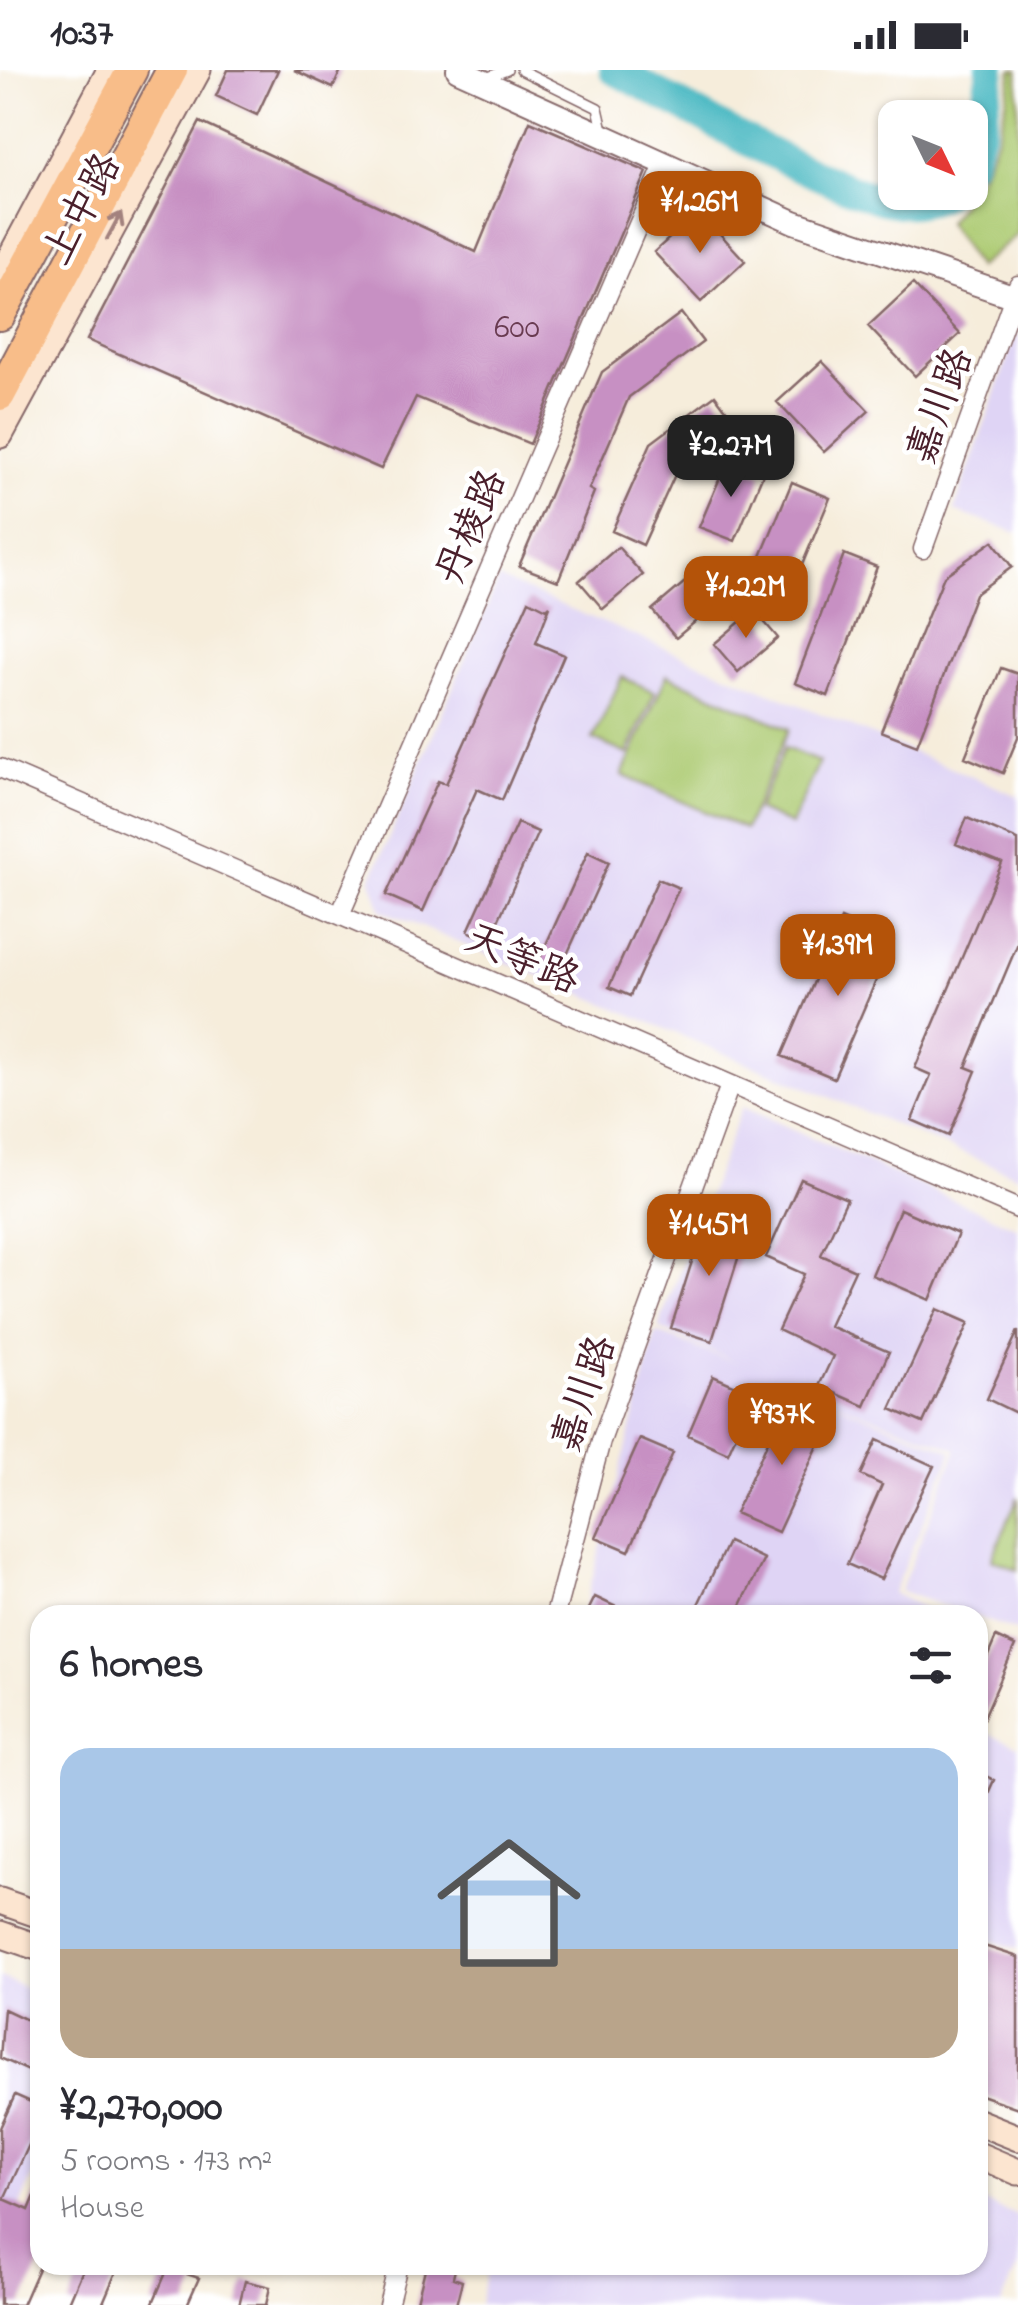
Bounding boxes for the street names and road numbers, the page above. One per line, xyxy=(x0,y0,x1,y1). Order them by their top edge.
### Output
street label: 上中路 xyxy=(30,143,138,277)
street label: 嘉川路 xyxy=(894,340,990,473)
street label: 丹棱路 xyxy=(423,461,524,595)
street label: 天等路 xyxy=(454,911,588,1012)
street label: 嘉川路 xyxy=(539,1328,634,1461)

